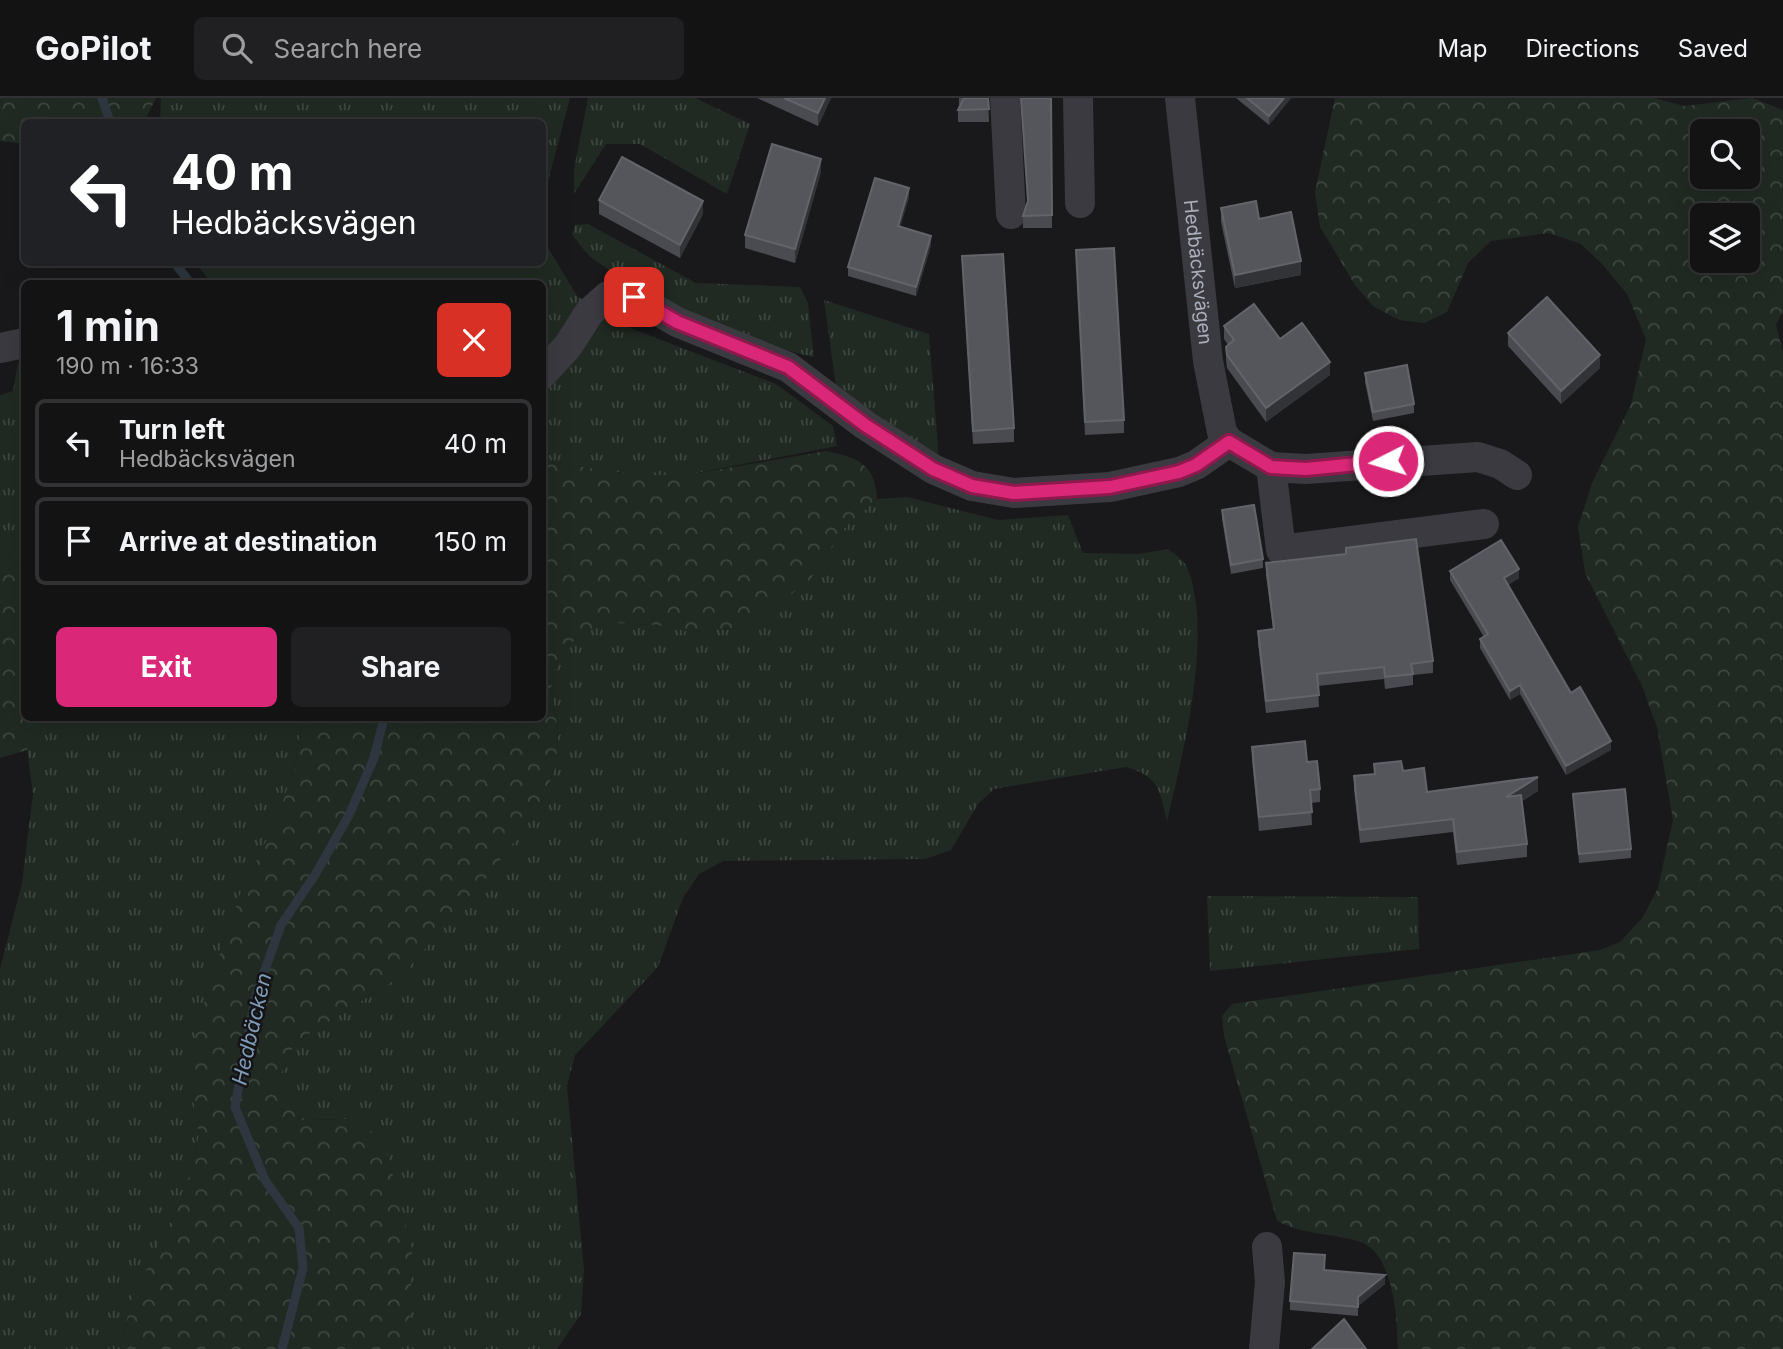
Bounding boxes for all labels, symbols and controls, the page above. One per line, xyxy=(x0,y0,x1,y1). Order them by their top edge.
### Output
search box xyxy=(194,17,684,80)
text: GoPilot xyxy=(35,28,152,68)
icon: search xyxy=(218,29,256,67)
text: Search here xyxy=(274,33,422,64)
text: Map xyxy=(1438,34,1487,63)
text: Directions xyxy=(1525,34,1640,63)
text: Saved xyxy=(1678,34,1748,63)
map controls xyxy=(1690,119,1760,273)
button: search xyxy=(1690,119,1760,189)
text: 40 m xyxy=(171,143,294,202)
icon: left xyxy=(56,147,147,238)
street label: Hedbäcksvägen xyxy=(1179,198,1217,346)
text: Hedbäcksvägen xyxy=(171,203,417,242)
button: layers xyxy=(1690,203,1760,273)
pin xyxy=(604,267,664,327)
icon: arrive xyxy=(615,278,653,316)
text: 1 min xyxy=(56,300,160,351)
button: close xyxy=(437,303,511,377)
text: 190 m · 16:33 xyxy=(56,352,199,380)
text: Turn left xyxy=(119,414,225,445)
icon: left xyxy=(60,424,98,462)
position arrow xyxy=(1351,424,1425,498)
text: 40 m xyxy=(444,428,507,459)
text: Hedbäcksvägen xyxy=(119,445,296,473)
icon: arrive xyxy=(60,522,98,560)
text: Arrive at destination xyxy=(119,526,378,557)
text: 150 m xyxy=(434,526,507,557)
button: Exit xyxy=(56,627,277,707)
button: Share xyxy=(291,627,511,707)
water label: Hedbäcken xyxy=(226,970,277,1087)

